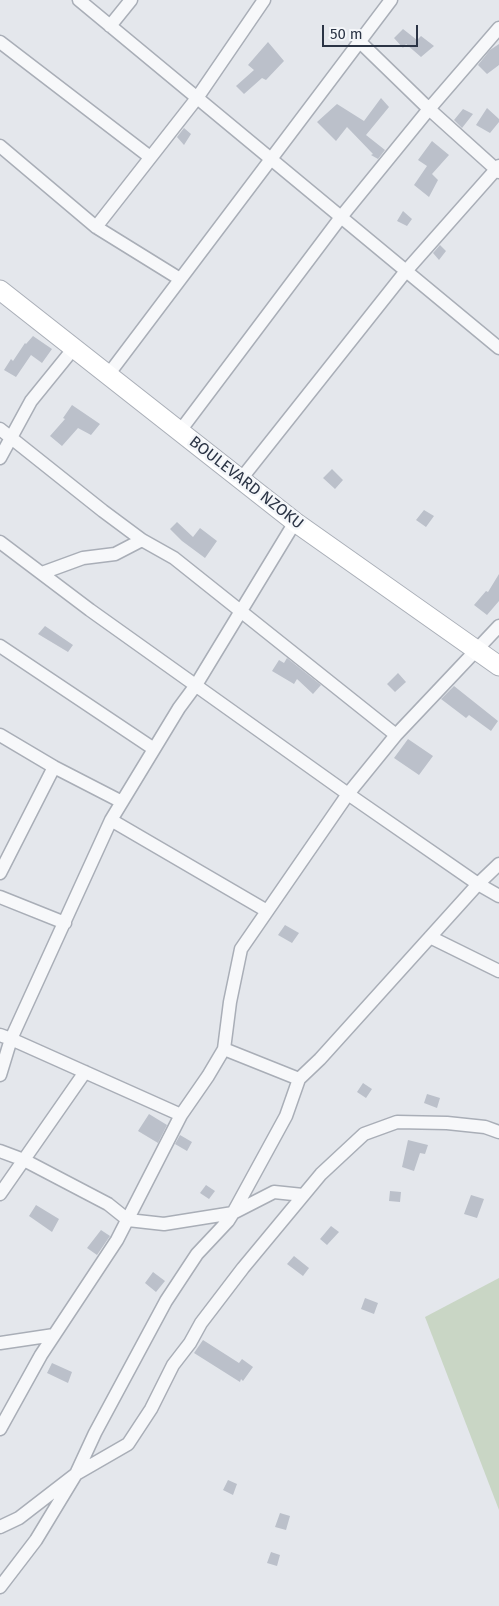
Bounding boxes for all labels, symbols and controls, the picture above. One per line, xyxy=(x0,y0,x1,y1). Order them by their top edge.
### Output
scale bar xyxy=(324,15,420,47)
text: 50 m xyxy=(330,25,363,43)
street label: BOULEVARD NZOKU xyxy=(185,432,307,534)

